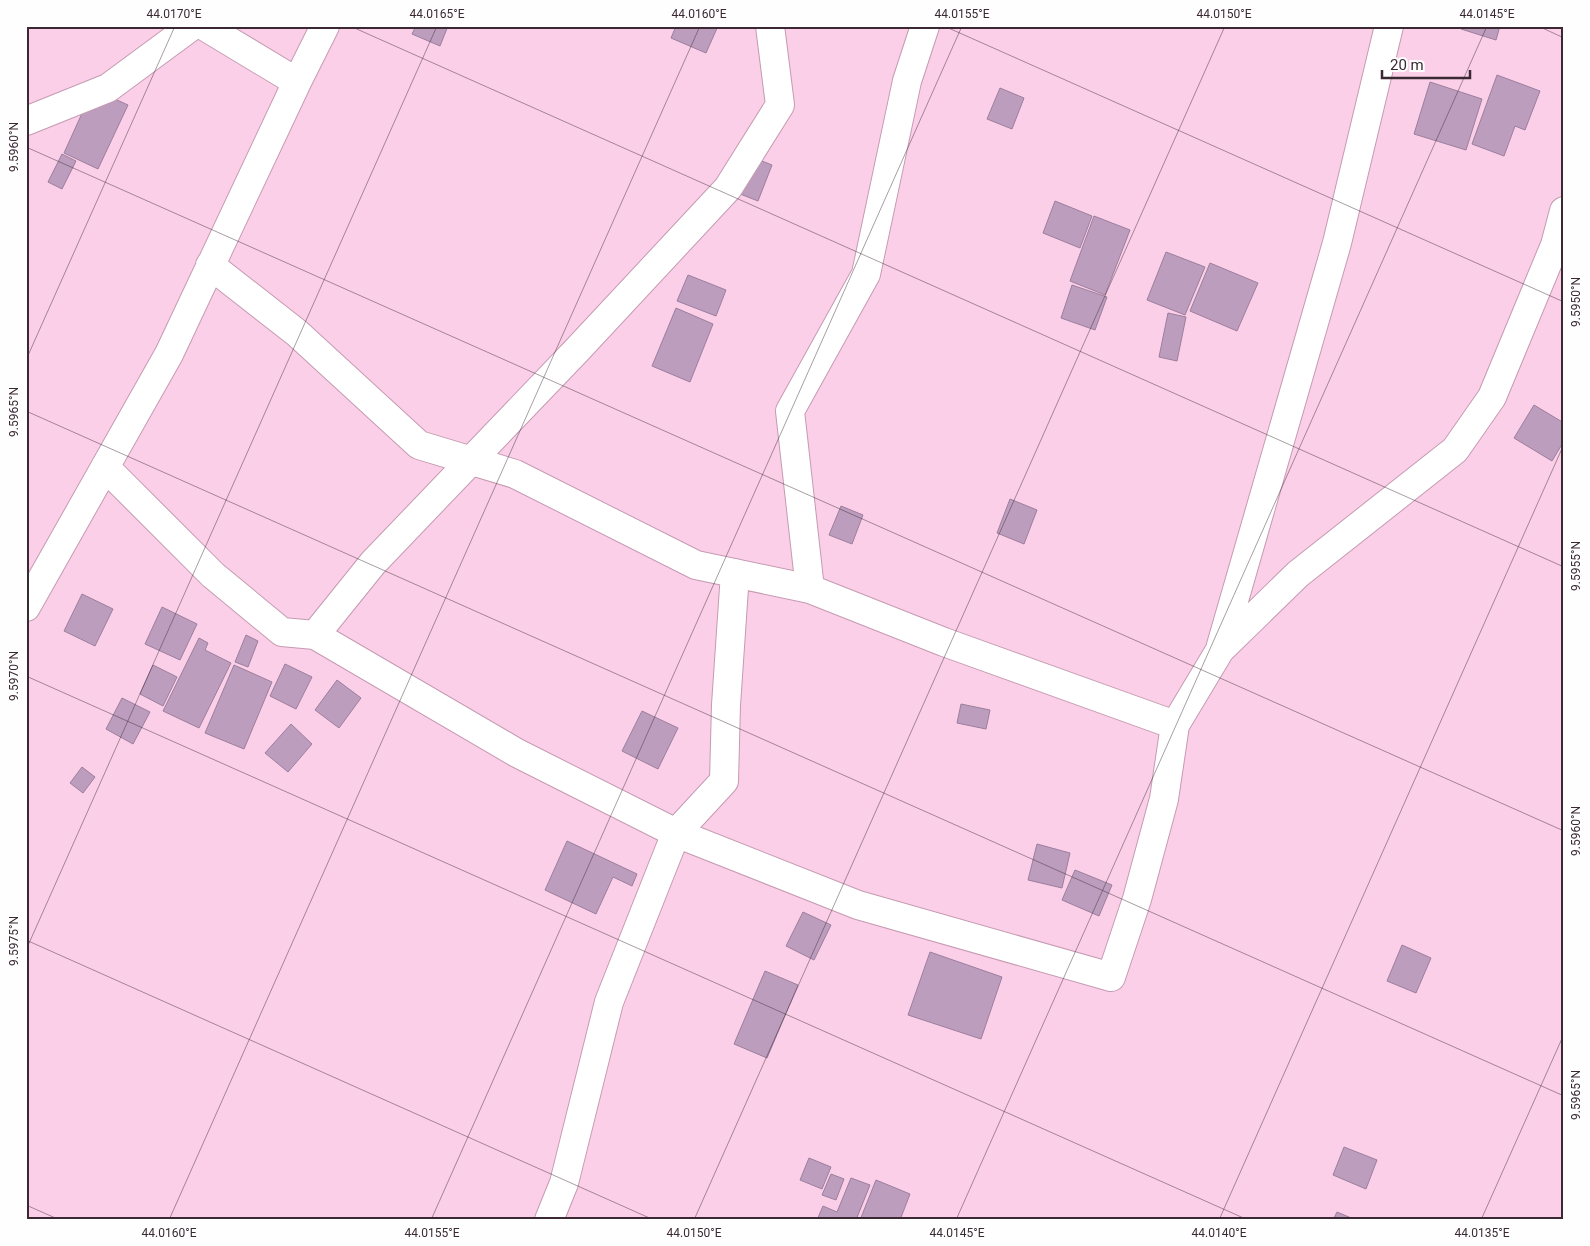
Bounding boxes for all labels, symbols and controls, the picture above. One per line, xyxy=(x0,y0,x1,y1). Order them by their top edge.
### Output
text: 44.0170°E xyxy=(147,7,202,21)
text: 44.0165°E xyxy=(410,7,465,21)
text: 44.0160°E xyxy=(672,7,727,21)
text: 44.0155°E xyxy=(935,7,990,21)
text: 44.0150°E xyxy=(1197,7,1252,21)
text: 44.0145°E xyxy=(1460,7,1515,21)
scale bar xyxy=(1382,48,1470,80)
text: 20 m xyxy=(1390,56,1424,74)
text: 9.5960°N xyxy=(7,122,21,172)
text: 9.5950°N xyxy=(1569,277,1583,327)
text: 9.5965°N xyxy=(7,387,21,437)
text: 9.5955°N xyxy=(1569,541,1583,591)
text: 9.5970°N xyxy=(7,651,21,701)
text: 9.5960°N xyxy=(1569,806,1583,856)
text: 9.5975°N xyxy=(7,916,21,966)
text: 9.5965°N xyxy=(1569,1070,1583,1120)
text: 44.0160°E xyxy=(142,1226,197,1240)
text: 44.0155°E xyxy=(405,1226,460,1240)
text: 44.0150°E xyxy=(667,1226,722,1240)
text: 44.0145°E xyxy=(930,1226,985,1240)
text: 44.0140°E xyxy=(1192,1226,1247,1240)
text: 44.0135°E xyxy=(1455,1226,1510,1240)

